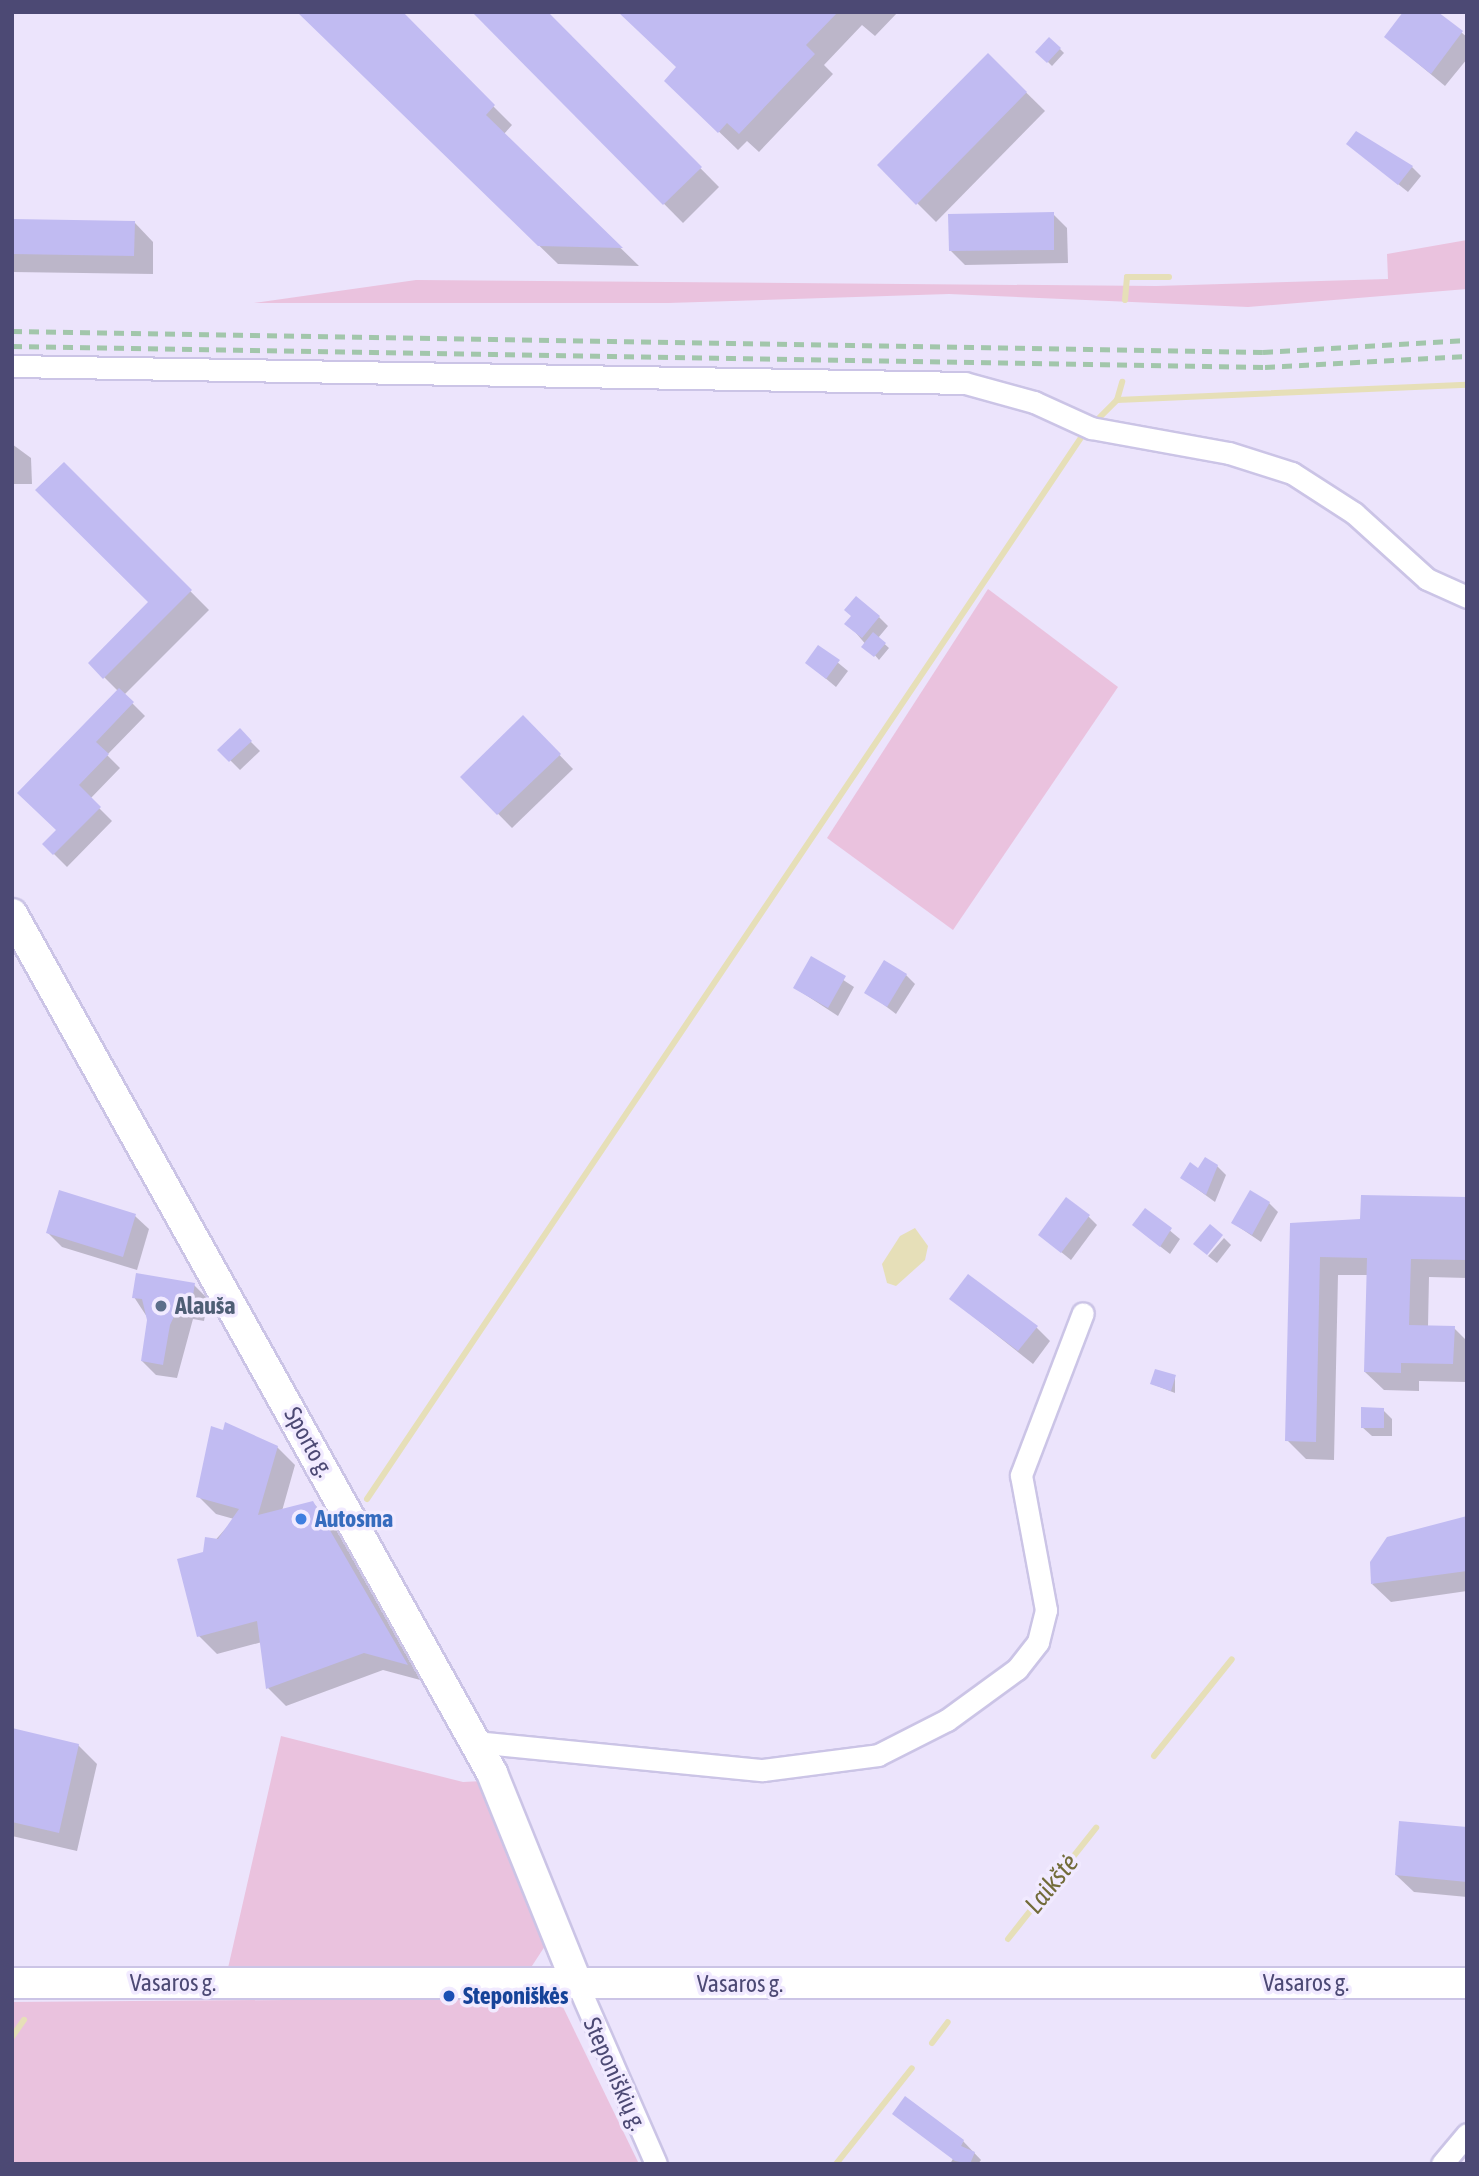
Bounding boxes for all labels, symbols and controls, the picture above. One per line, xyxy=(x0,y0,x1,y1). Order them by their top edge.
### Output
place label: Alauša xyxy=(175,1292,236,1320)
marker: Alauša xyxy=(153,1298,169,1314)
street label: Sporto g. xyxy=(278,1402,340,1482)
place label: Autosma xyxy=(315,1505,393,1533)
marker: Autosma xyxy=(293,1511,309,1527)
water label: Laikštė xyxy=(1019,1848,1085,1920)
street label: Vasaros g. xyxy=(130,1969,216,1997)
street label: Vasaros g. xyxy=(1263,1969,1349,1997)
street label: Vasaros g. xyxy=(697,1970,783,1998)
place label: Steponiškės xyxy=(463,1982,568,2010)
marker: Steponiškės xyxy=(441,1988,457,2004)
street label: Steponiškių g. xyxy=(577,2013,653,2135)

